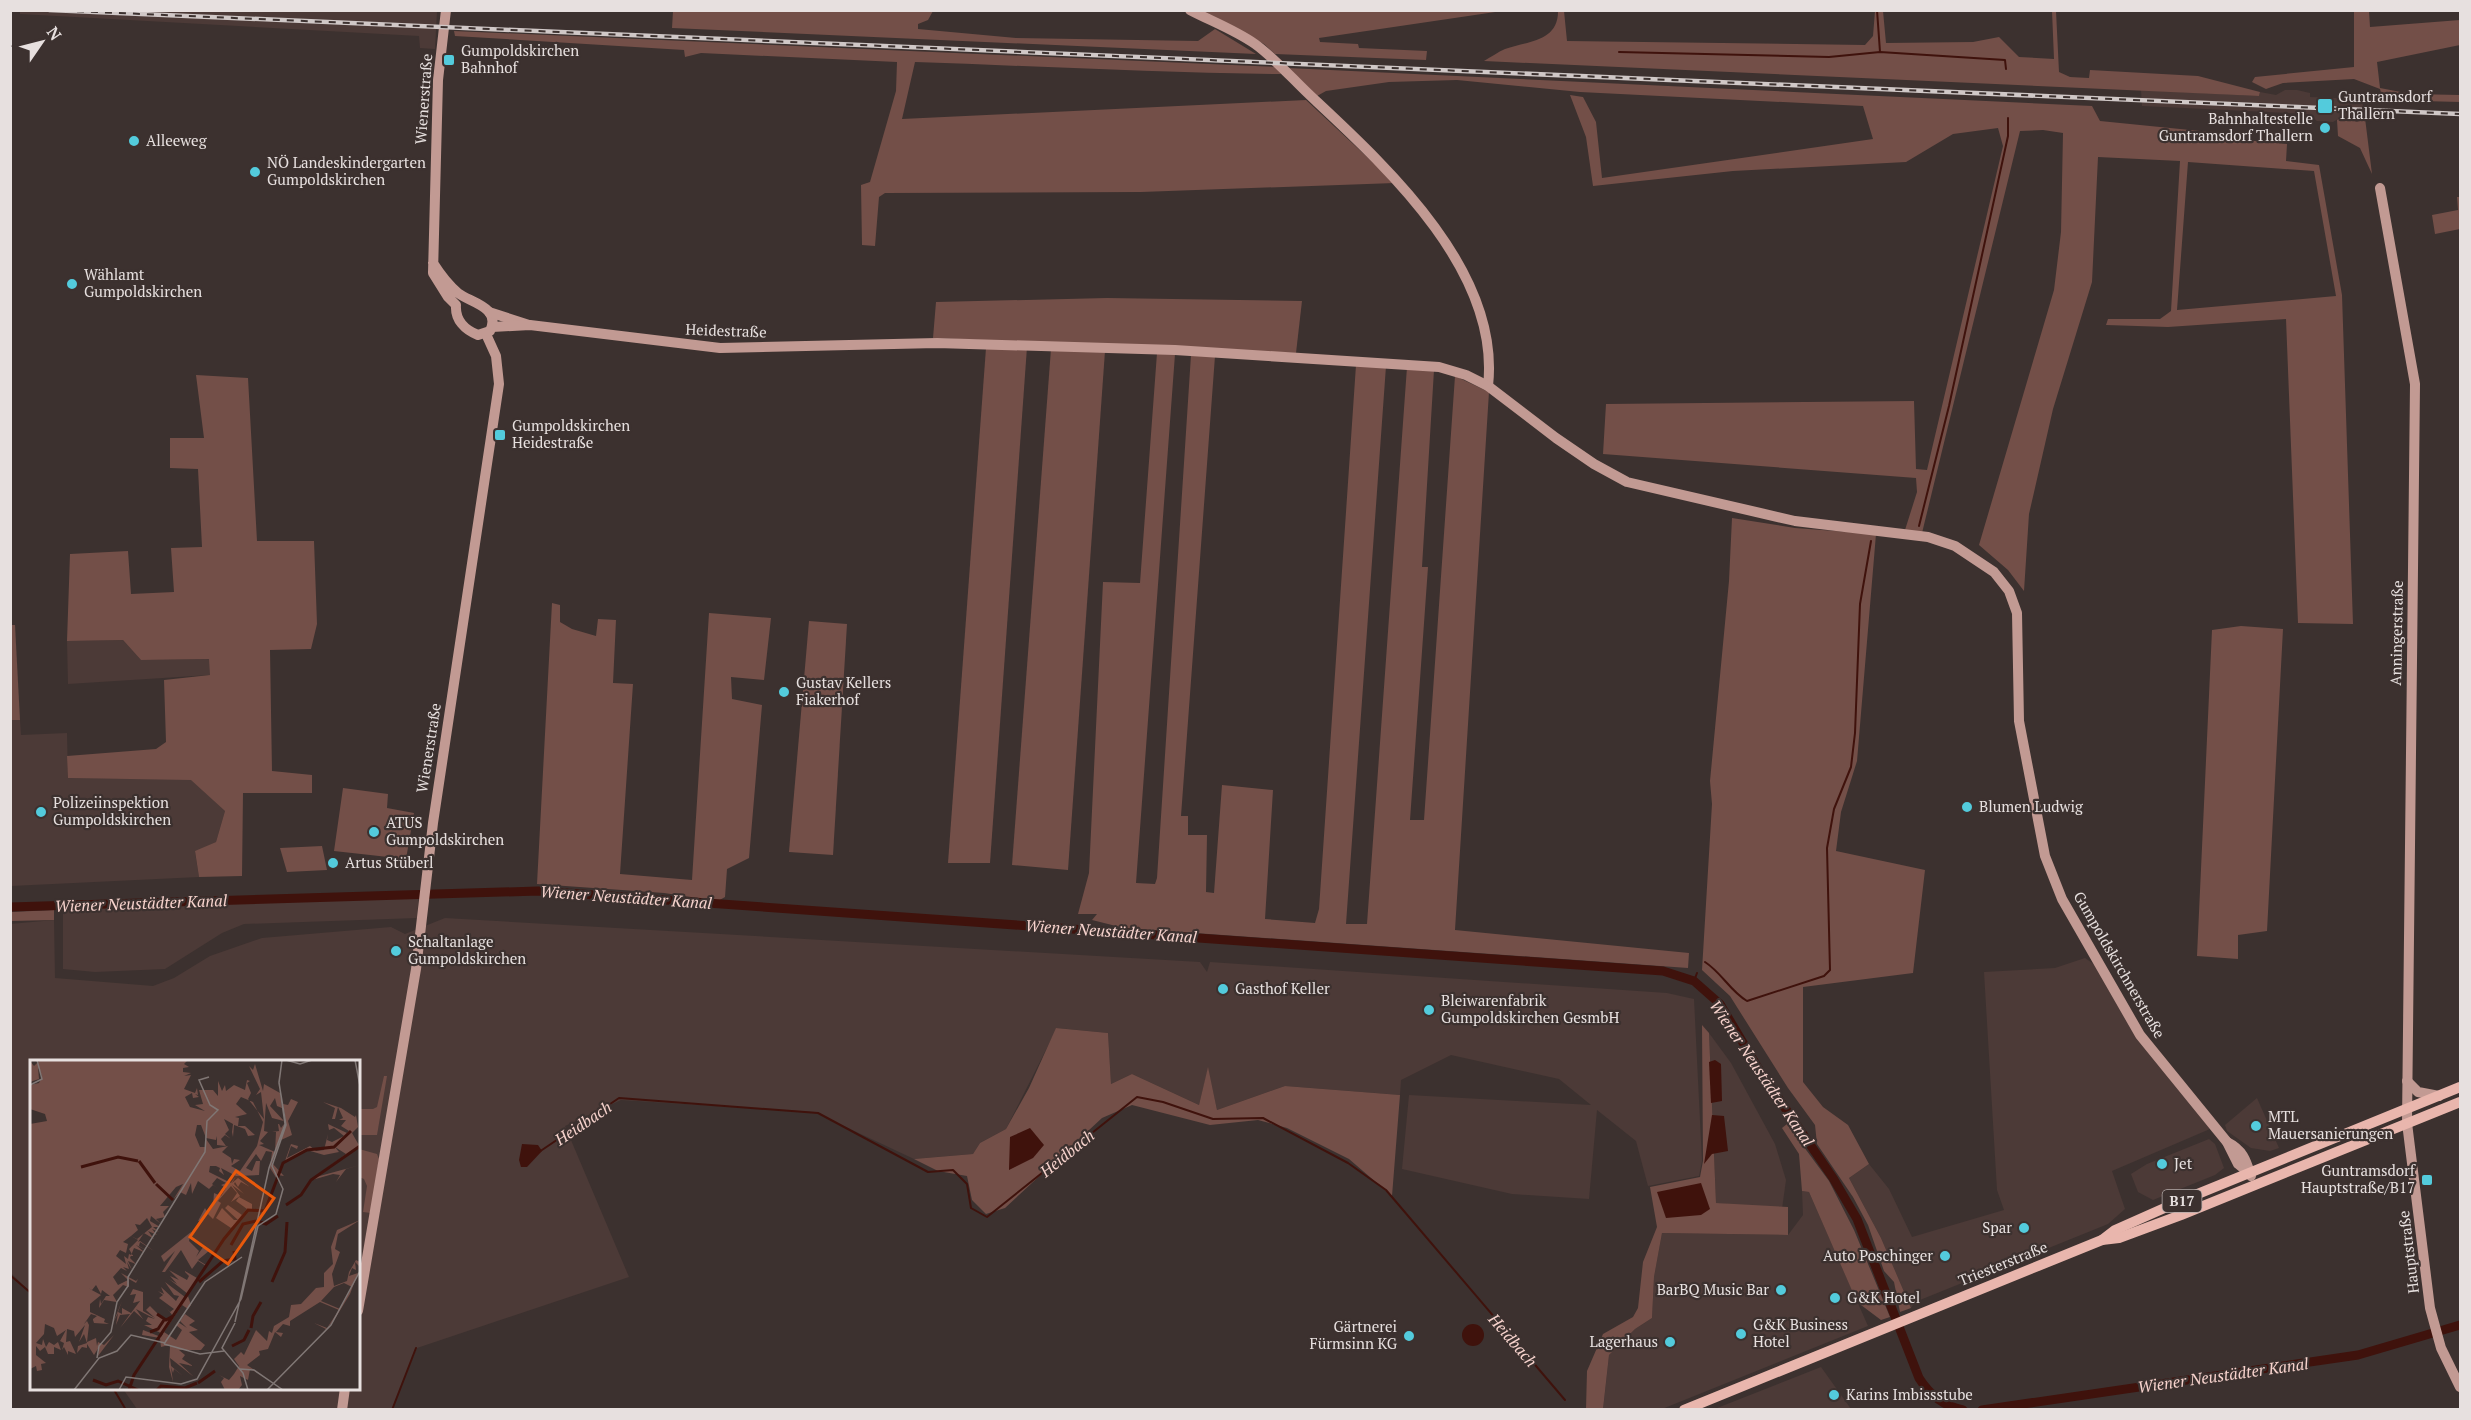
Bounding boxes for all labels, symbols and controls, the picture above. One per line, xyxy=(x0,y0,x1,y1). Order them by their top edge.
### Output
north arrow xyxy=(12,12,72,72)
text: N xyxy=(42,22,67,45)
place label: Gumpoldskirchen Bahnhof xyxy=(461,40,579,77)
street label: Wienerstraße xyxy=(410,53,436,145)
marker: Gumpoldskirchen Bahnhof xyxy=(442,53,456,67)
place label: Guntramsdorf Thallern xyxy=(2338,86,2433,123)
marker: Guntramsdorf Thallern xyxy=(2316,97,2334,115)
place label: Bahnhaltestelle Guntramsdorf Thallern xyxy=(2159,108,2313,145)
marker: Bahnhaltestelle Guntramsdorf Thallern xyxy=(2318,121,2332,135)
place label: Alleeweg xyxy=(146,130,208,150)
marker: Alleeweg xyxy=(127,134,141,148)
place label: NÖ Landeskindergarten Gumpoldskirchen xyxy=(267,152,426,189)
marker: NÖ Landeskindergarten Gumpoldskirchen xyxy=(248,165,262,179)
place label: Wählamt Gumpoldskirchen xyxy=(84,264,202,301)
marker: Wählamt Gumpoldskirchen xyxy=(65,277,79,291)
street label: Heidestraße xyxy=(685,319,767,341)
place label: Gumpoldskirchen Heidestraße xyxy=(512,415,630,452)
marker: Gumpoldskirchen Heidestraße xyxy=(493,428,507,442)
street label: Anningerstraße xyxy=(2385,580,2407,686)
place label: Gustav Kellers Fiakerhof xyxy=(796,672,891,709)
marker: Gustav Kellers Fiakerhof xyxy=(777,685,791,699)
street label: Wienerstraße xyxy=(411,701,445,794)
place label: Polizeiinspektion Gumpoldskirchen xyxy=(53,792,171,829)
place label: Blumen Ludwig xyxy=(1979,796,2084,816)
marker: Blumen Ludwig xyxy=(1960,800,1974,814)
marker: Polizeiinspektion Gumpoldskirchen xyxy=(34,805,48,819)
place label: ATUS Gumpoldskirchen xyxy=(386,812,504,849)
marker: ATUS Gumpoldskirchen xyxy=(367,825,381,839)
place label: Artus Stüberl xyxy=(345,852,434,872)
marker: Artus Stüberl xyxy=(326,856,340,870)
water label: Wiener Neustädter Kanal xyxy=(539,880,713,914)
street label: Gumpoldskirchnerstraße xyxy=(2070,887,2170,1042)
water label: Wiener Neustädter Kanal xyxy=(55,889,228,917)
water label: Wiener Neustädter Kanal xyxy=(1024,914,1198,948)
place label: Schaltanlage Gumpoldskirchen xyxy=(408,931,526,968)
marker: Schaltanlage Gumpoldskirchen xyxy=(389,944,403,958)
place label: Gasthof Keller xyxy=(1235,978,1330,998)
marker: Gasthof Keller xyxy=(1216,982,1230,996)
place label: Bleiwarenfabrik Gumpoldskirchen GesmbH xyxy=(1441,990,1619,1027)
water label: Wiener Neustädter Kanal xyxy=(1705,995,1820,1151)
marker: Bleiwarenfabrik Gumpoldskirchen GesmbH xyxy=(1422,1003,1436,1017)
inset map xyxy=(30,1060,360,1390)
water label: Heidbach xyxy=(549,1096,616,1151)
place label: MTL Mauersanierungen xyxy=(2268,1106,2393,1143)
marker: MTL Mauersanierungen xyxy=(2249,1119,2263,1133)
water label: Heidbach xyxy=(1034,1124,1099,1182)
place label: Jet xyxy=(2174,1153,2193,1173)
marker: Jet xyxy=(2155,1157,2169,1171)
place label: Guntramsdorf Hauptstraße/B17 xyxy=(2301,1160,2416,1197)
marker: Guntramsdorf Hauptstraße/B17 xyxy=(2420,1173,2434,1187)
road number: B17 xyxy=(2162,1190,2202,1212)
street label: Hauptstraße xyxy=(2393,1209,2423,1295)
place label: Spar xyxy=(1982,1217,2012,1237)
marker: Spar xyxy=(2017,1221,2031,1235)
street label: Triesterstraße xyxy=(1955,1236,2050,1290)
place label: Auto Poschinger xyxy=(1823,1245,1933,1265)
marker: Auto Poschinger xyxy=(1938,1249,1952,1263)
place label: BarBQ Music Bar xyxy=(1657,1279,1769,1299)
marker: BarBQ Music Bar xyxy=(1774,1283,1788,1297)
place label: G&K Hotel xyxy=(1847,1287,1920,1307)
marker: G&K Hotel xyxy=(1828,1291,1842,1305)
water label: Heidbach xyxy=(1483,1308,1542,1371)
place label: G&K Business Hotel xyxy=(1753,1314,1848,1351)
place label: Gärtnerei Fürmsinn KG xyxy=(1310,1316,1398,1353)
marker: G&K Business Hotel xyxy=(1734,1327,1748,1341)
marker: Gärtnerei Fürmsinn KG xyxy=(1402,1329,1416,1343)
place label: Lagerhaus xyxy=(1590,1331,1658,1351)
marker: Lagerhaus xyxy=(1663,1335,1677,1349)
water label: Wiener Neustädter Kanal xyxy=(2136,1352,2310,1398)
place label: Karins Imbissstube xyxy=(1846,1384,1973,1404)
marker: Karins Imbissstube xyxy=(1827,1388,1841,1402)

